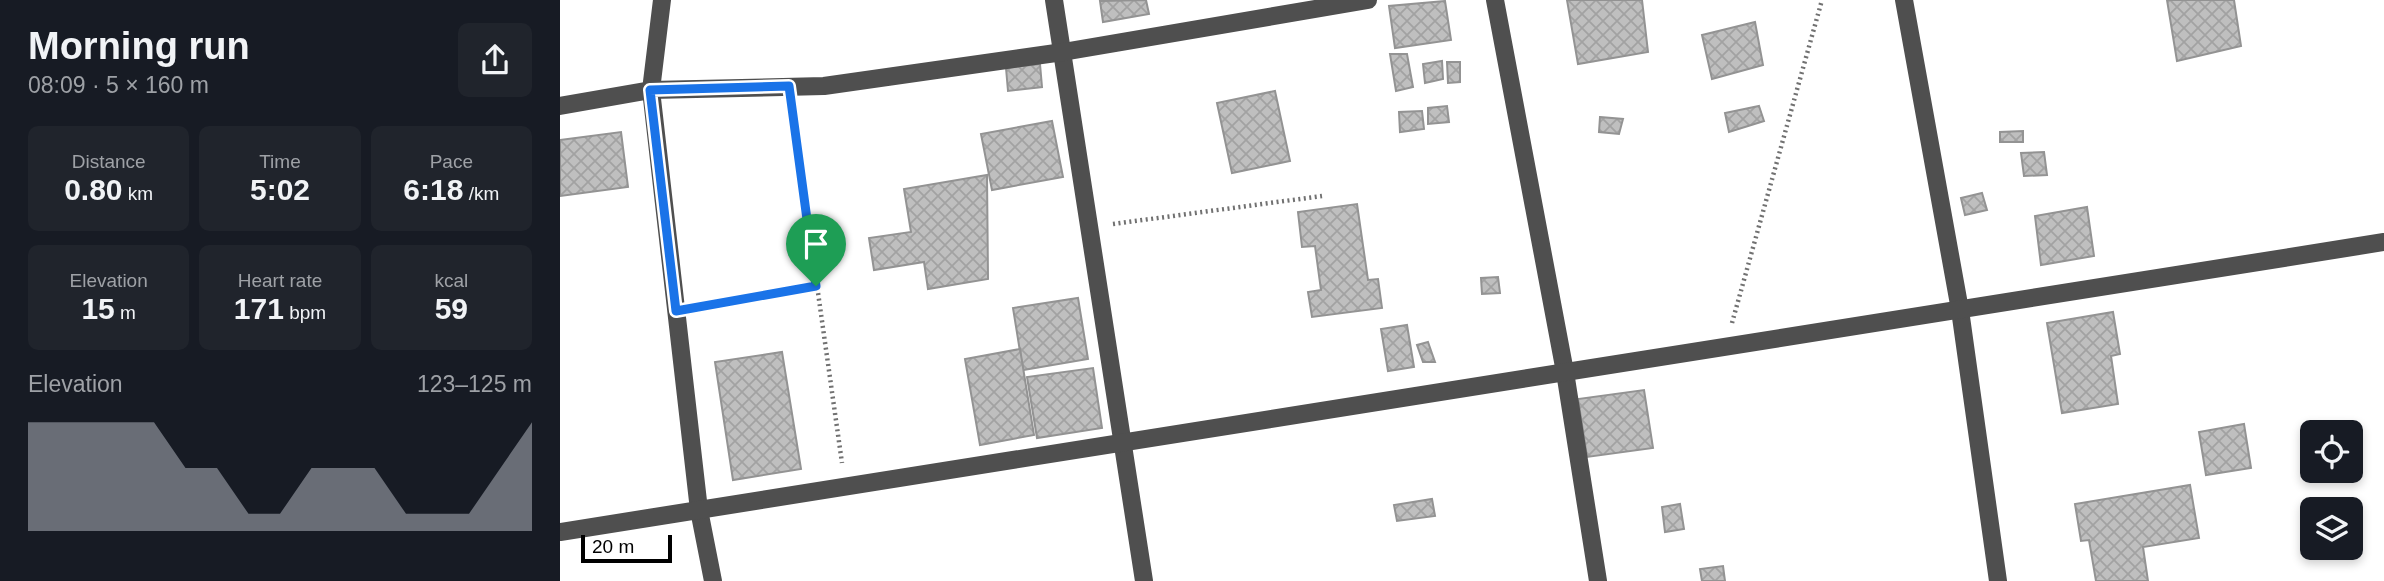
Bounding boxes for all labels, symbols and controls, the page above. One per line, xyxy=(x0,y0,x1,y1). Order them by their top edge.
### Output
button: share xyxy=(458,23,532,97)
text: Morning run xyxy=(28,25,250,67)
text: 08:09 · 5 × 160 m xyxy=(28,72,209,98)
text: Distance xyxy=(72,151,146,172)
text: Time xyxy=(259,151,301,172)
text: Pace xyxy=(430,151,473,172)
text: 0.80 xyxy=(64,173,123,206)
text: 5:02 xyxy=(250,173,310,206)
text: 6:18 xyxy=(403,173,463,206)
text: km xyxy=(123,183,153,204)
text: /km xyxy=(463,183,499,204)
pin xyxy=(786,214,846,286)
icon: arrive xyxy=(797,225,835,263)
text: Elevation xyxy=(70,270,148,291)
text: Heart rate xyxy=(238,270,322,291)
text: kcal xyxy=(434,270,468,291)
text: 15 xyxy=(81,292,115,325)
text: 171 xyxy=(234,292,284,325)
text: 59 xyxy=(435,292,468,325)
text: m xyxy=(115,302,136,323)
text: bpm xyxy=(284,302,326,323)
text: Elevation xyxy=(28,371,123,397)
text: 123–125 m xyxy=(417,371,532,397)
map controls xyxy=(2300,420,2363,560)
button: locate xyxy=(2300,420,2363,483)
button: layers xyxy=(2300,497,2363,560)
scale bar xyxy=(581,532,672,564)
text: 20 m xyxy=(592,536,634,557)

